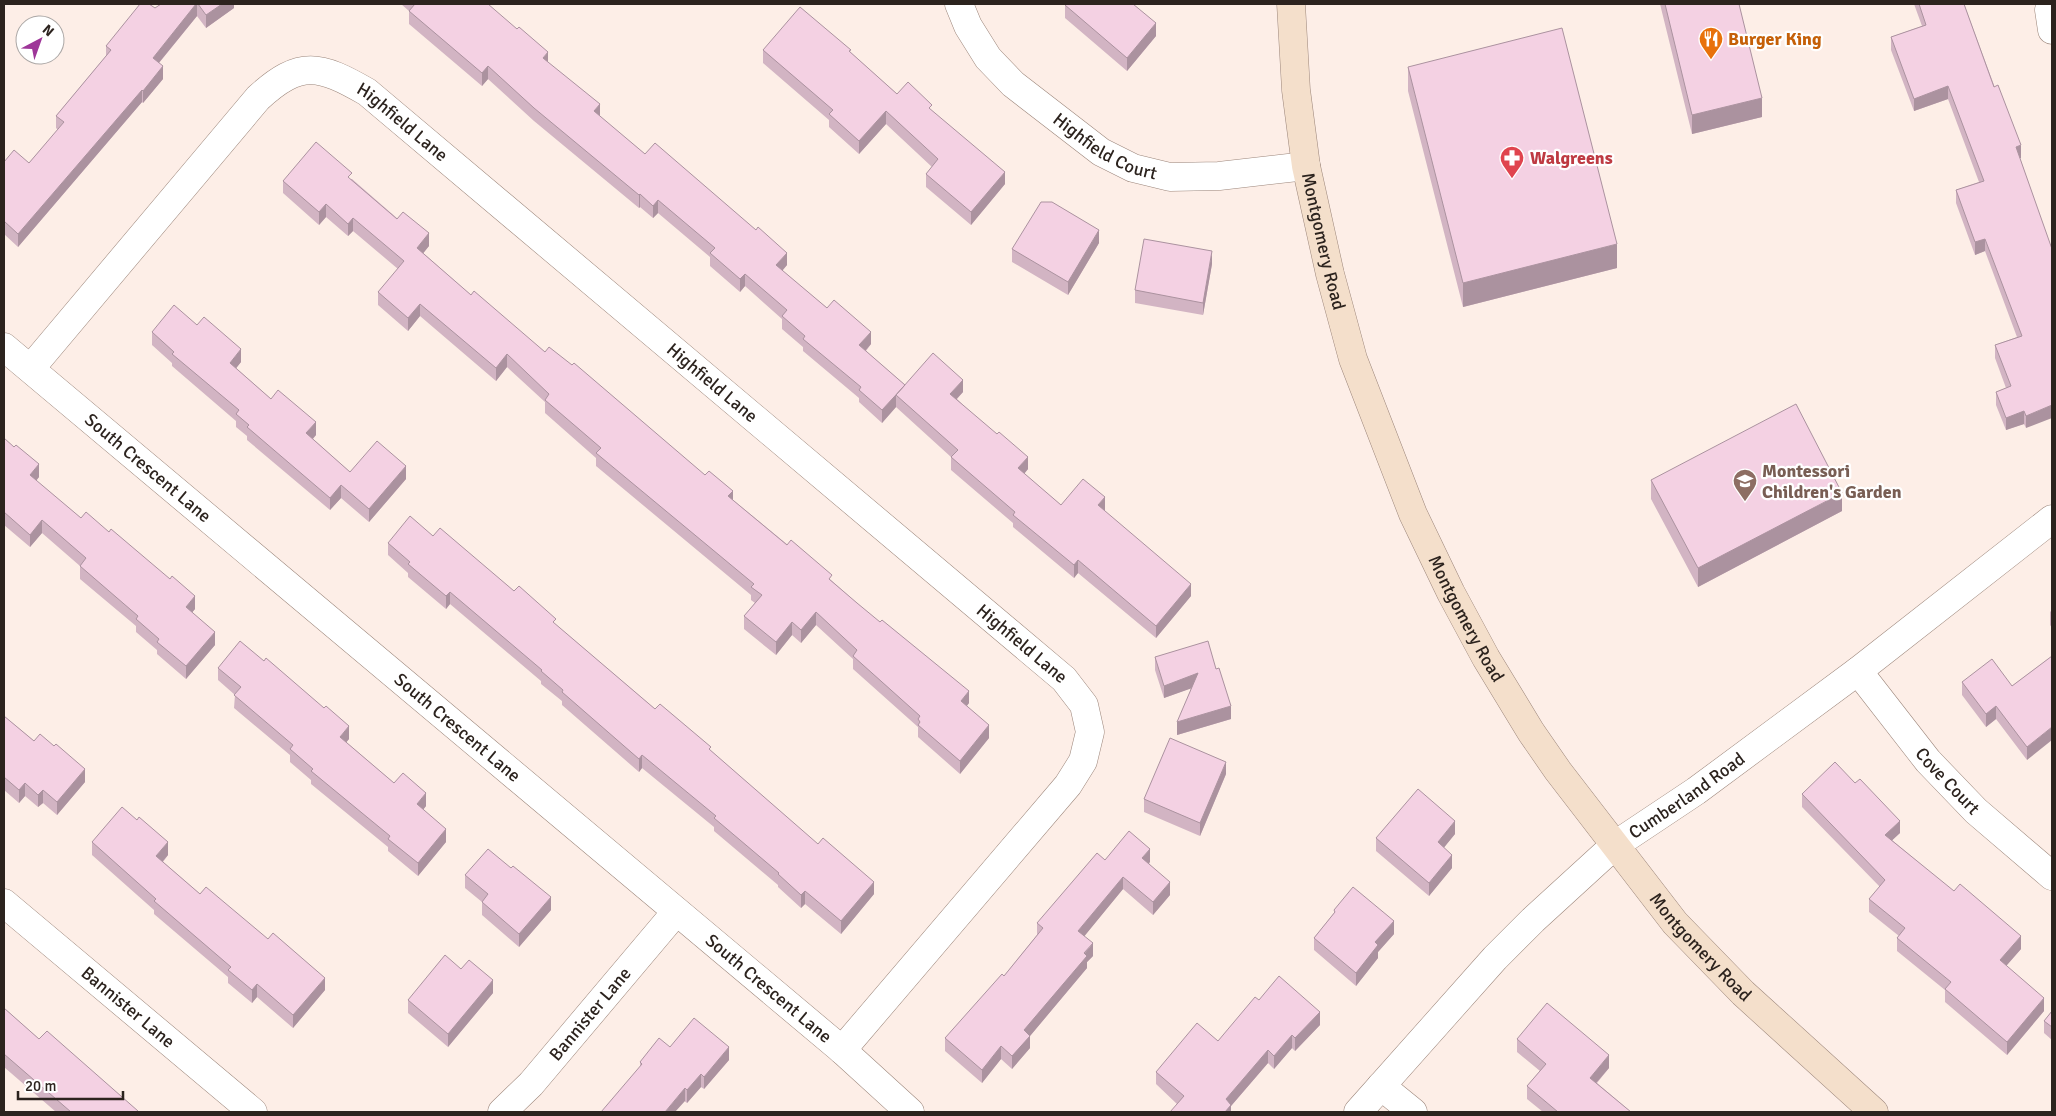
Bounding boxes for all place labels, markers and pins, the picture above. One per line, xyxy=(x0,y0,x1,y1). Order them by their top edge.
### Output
restaurant icon: Burger King xyxy=(1698,26,1724,60)
place label: Burger King xyxy=(1728,28,1822,50)
pharmacy icon: Walgreens xyxy=(1499,145,1525,179)
place label: Walgreens xyxy=(1530,147,1613,169)
place label: Montessori Children's Garden xyxy=(1762,460,1902,503)
school or university icon: Montessori Children's Garden xyxy=(1732,468,1758,502)

